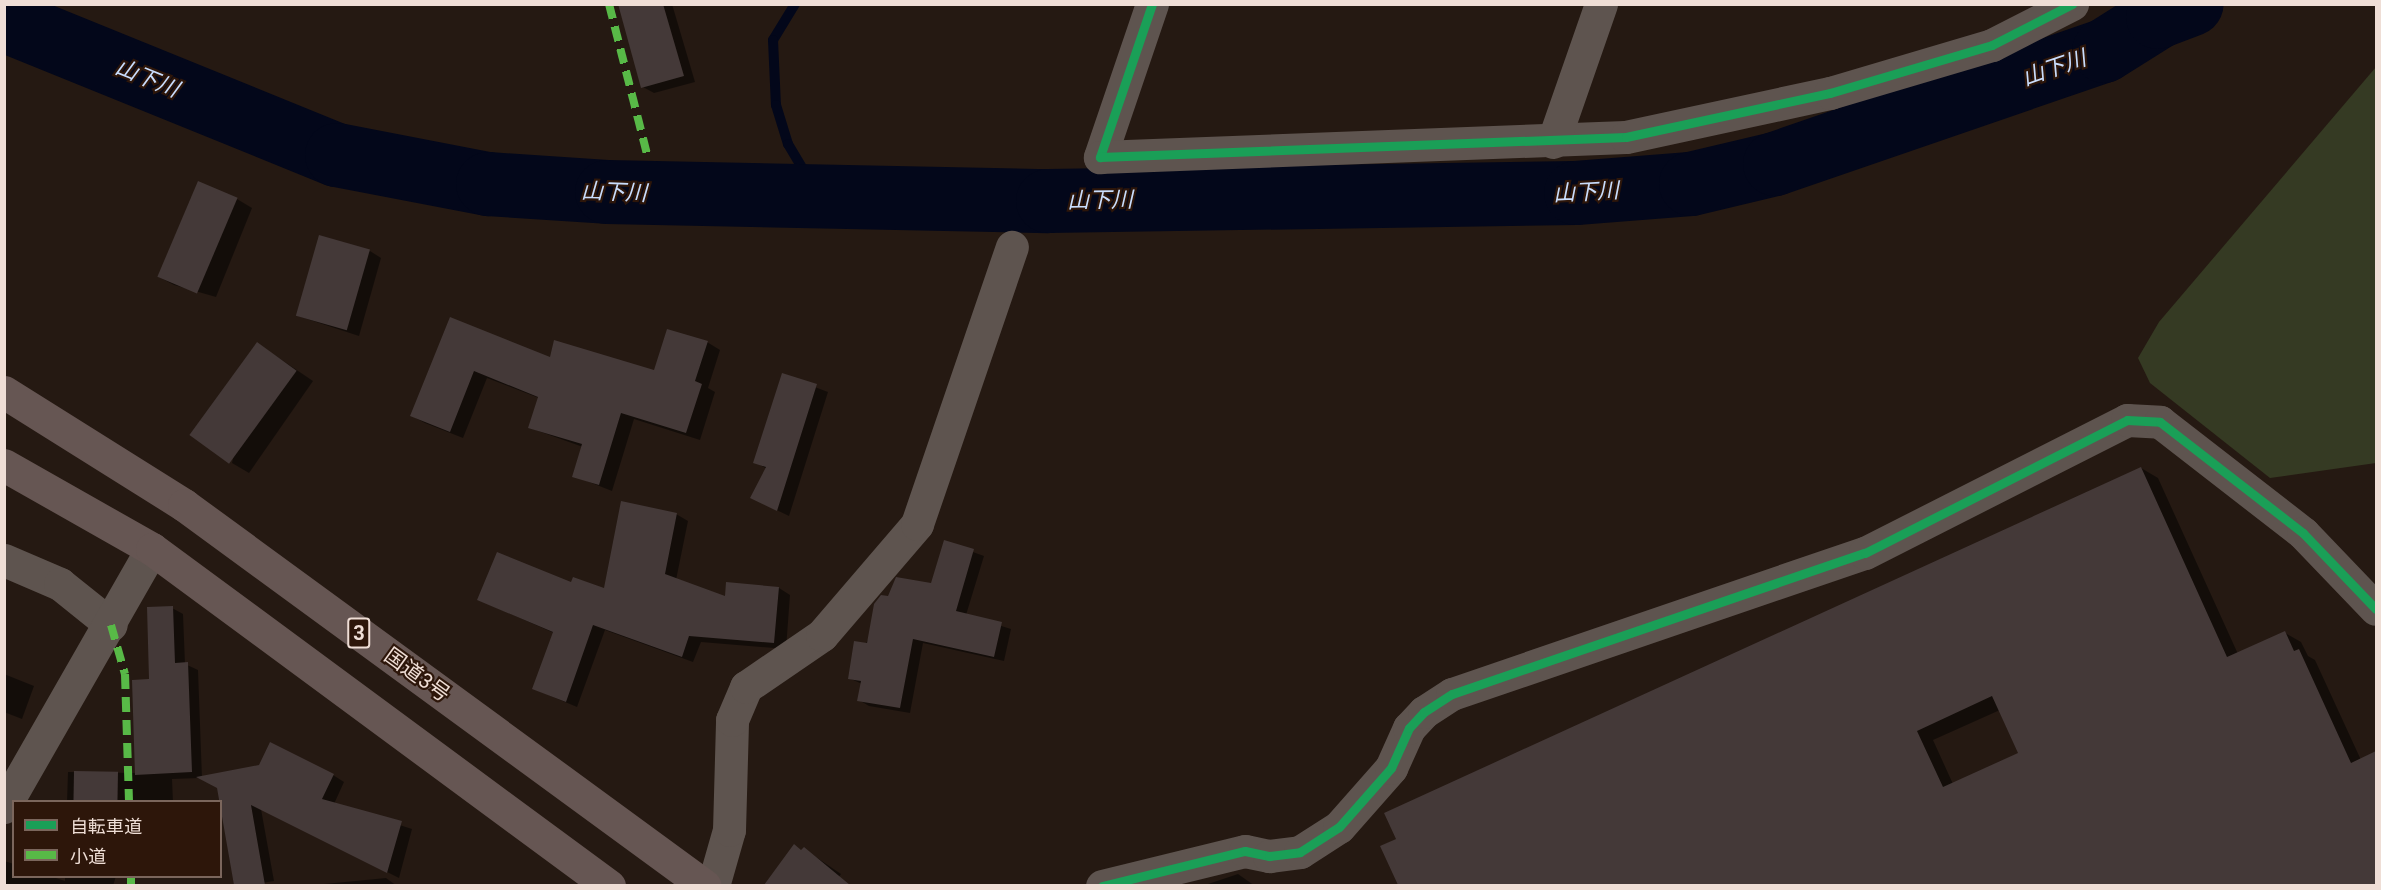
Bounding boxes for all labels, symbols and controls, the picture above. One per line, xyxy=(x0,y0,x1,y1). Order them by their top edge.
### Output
water label: 山下川 xyxy=(2019,45,2089,91)
water label: 山下川 xyxy=(111,53,183,103)
water label: 山下川 xyxy=(1552,177,1620,207)
water label: 山下川 xyxy=(581,178,647,206)
water label: 山下川 xyxy=(1067,186,1133,214)
road number: 3 xyxy=(347,616,371,650)
street label: 国道3号 xyxy=(379,643,455,707)
legend xyxy=(12,800,222,878)
text: 自転車道 xyxy=(70,816,142,837)
text: 小道 xyxy=(70,846,106,867)

